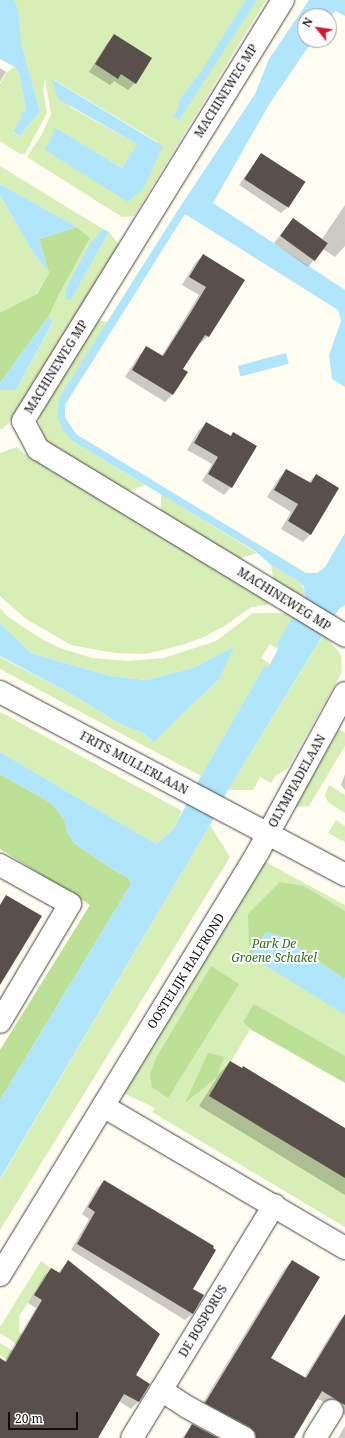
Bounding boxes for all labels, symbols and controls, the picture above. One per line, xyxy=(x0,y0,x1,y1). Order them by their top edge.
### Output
north arrow xyxy=(297,8,337,48)
text: N xyxy=(298,15,316,30)
street label: MACHINEWEG MP xyxy=(191,42,261,140)
street label: MACHINEWEG MP xyxy=(21,318,91,416)
street label: MACHINEWEG MP xyxy=(235,564,333,634)
street label: FRITS MULLERLAAN xyxy=(78,728,190,798)
street label: OLYMPIADELAAN xyxy=(265,732,329,830)
street label: OOSTELIJK HALFROND xyxy=(145,911,227,1031)
park label: Park De Groene Schakel xyxy=(231,937,317,965)
street label: DE BOSPORUS xyxy=(176,1282,230,1360)
scale bar xyxy=(10,1404,80,1430)
text: 20 m xyxy=(15,1410,43,1427)

